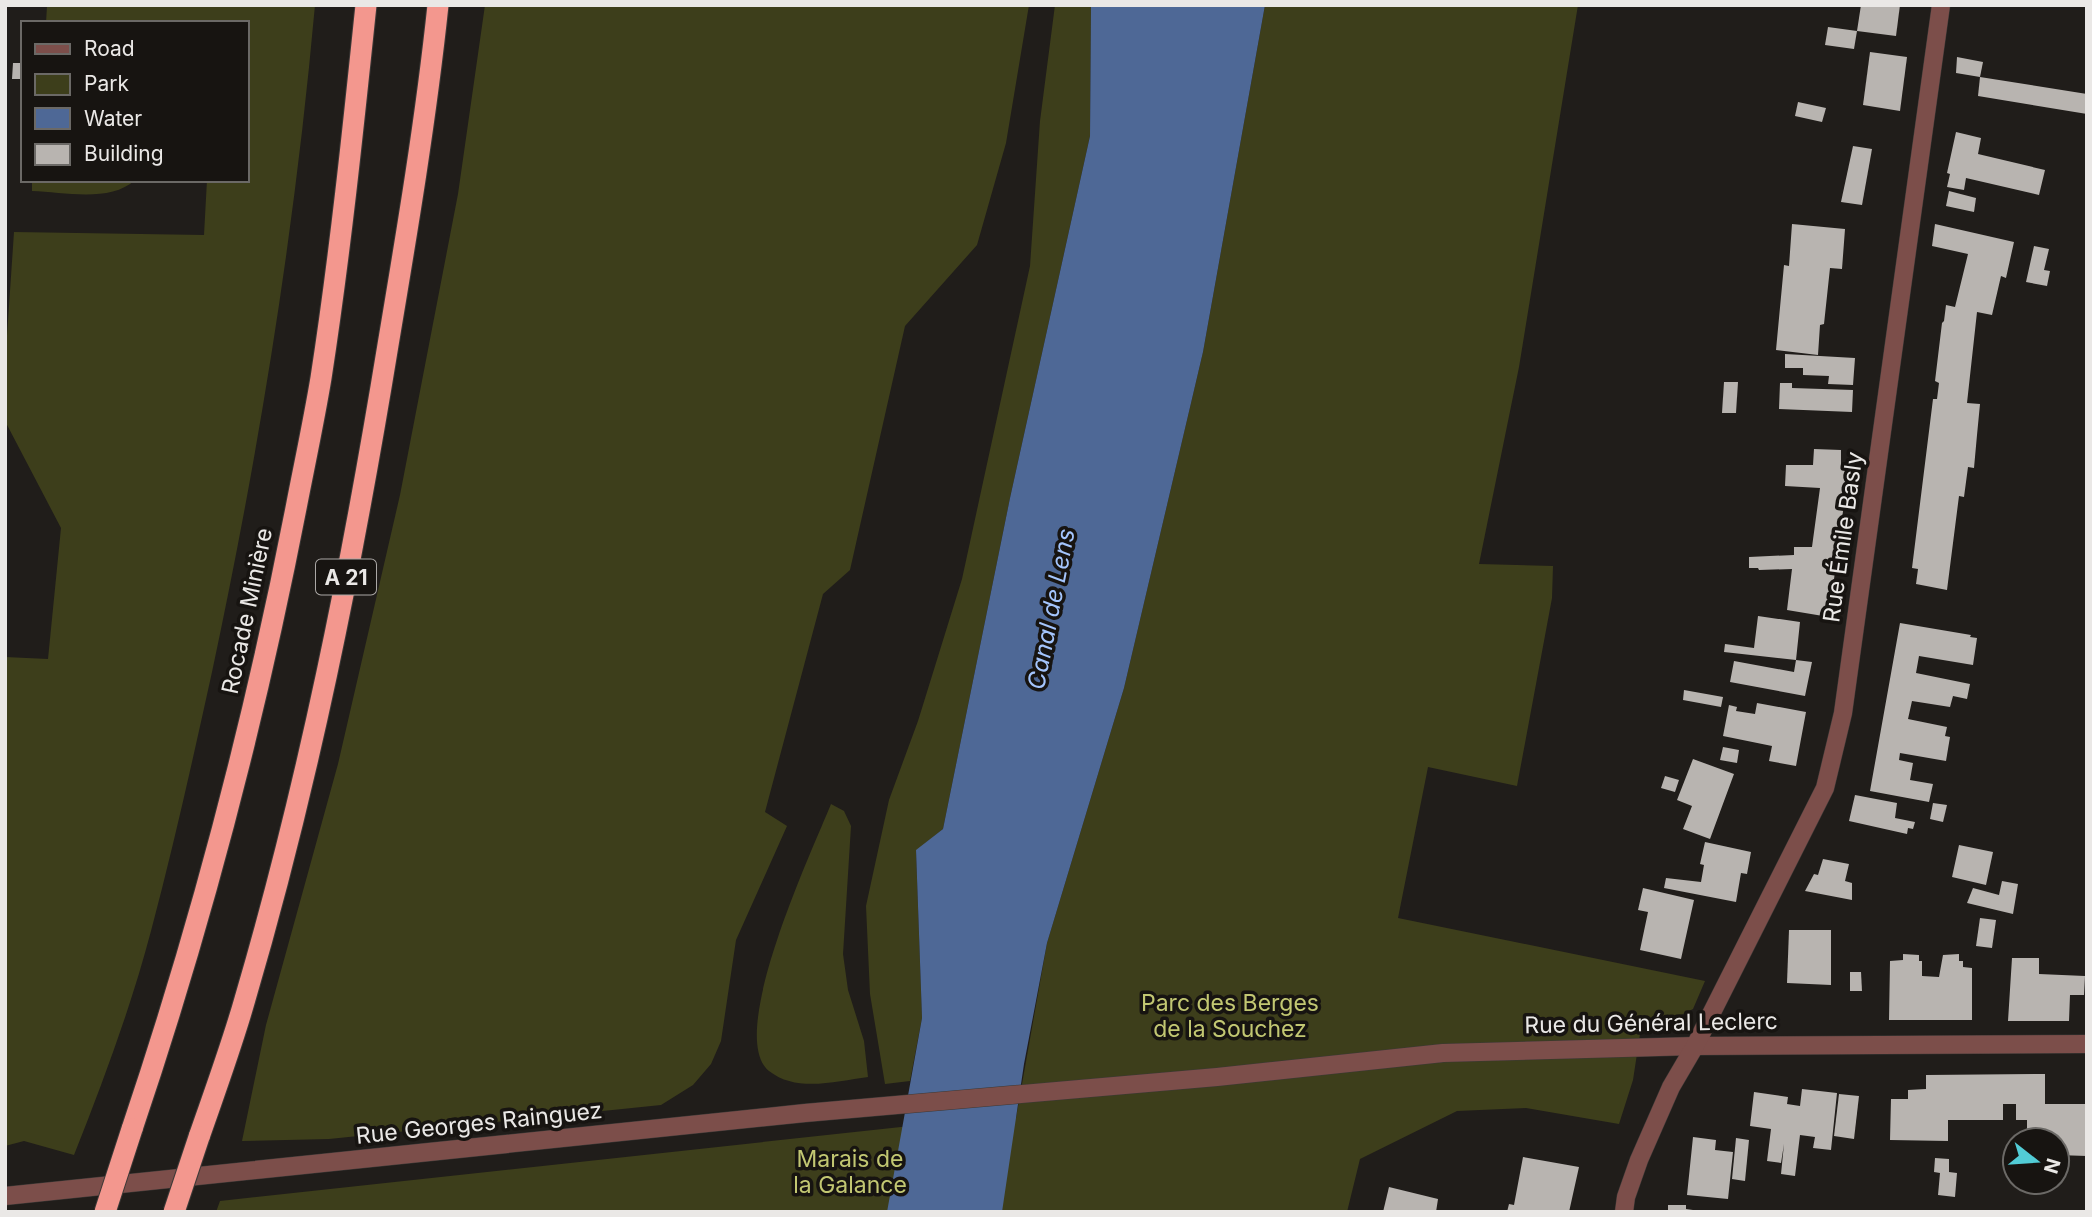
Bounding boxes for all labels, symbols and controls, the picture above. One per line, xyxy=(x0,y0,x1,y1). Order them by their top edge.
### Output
legend xyxy=(21,21,248,182)
text: Road xyxy=(84,36,135,61)
text: Park xyxy=(84,71,129,96)
text: Water xyxy=(84,106,142,131)
text: Building xyxy=(84,141,164,166)
street label: Rue Émile Basly xyxy=(1817,450,1869,624)
street label: Rocade Minière xyxy=(216,525,278,697)
water label: Canal de Lens xyxy=(1021,526,1081,692)
road number: A 21 xyxy=(316,560,376,594)
park label: Parc des Berges de la Souchez xyxy=(1141,989,1319,1043)
street label: Rue du Général Leclerc xyxy=(1524,1007,1778,1039)
street label: Rue Georges Rainguez xyxy=(355,1096,603,1150)
north arrow xyxy=(2001,1126,2071,1196)
park label: Marais de la Galance xyxy=(793,1145,907,1199)
text: N xyxy=(2039,1156,2065,1176)

